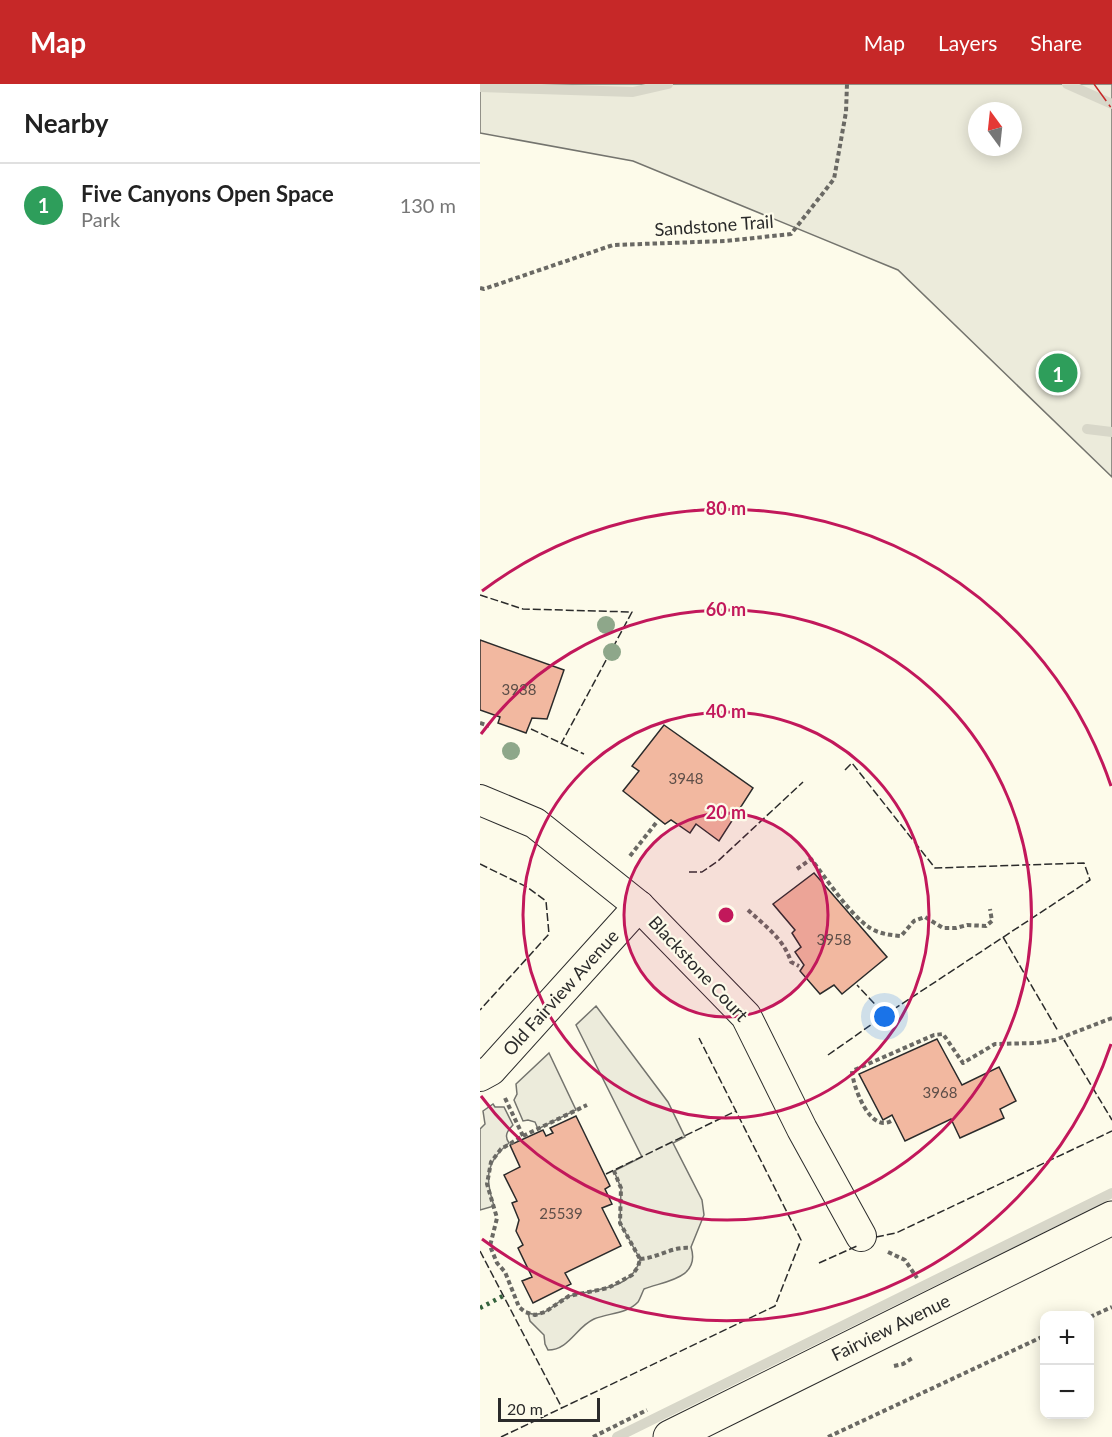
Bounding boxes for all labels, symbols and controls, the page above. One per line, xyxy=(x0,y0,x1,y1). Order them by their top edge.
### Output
text: Map xyxy=(30,25,86,59)
text: Map xyxy=(864,30,905,55)
text: Layers xyxy=(938,30,997,55)
text: Share xyxy=(1030,30,1082,55)
north arrow xyxy=(968,102,1022,156)
text: Nearby xyxy=(24,107,109,139)
text: Five Canyons Open Space xyxy=(81,180,334,207)
text: 1 xyxy=(38,193,49,217)
text: 130 m xyxy=(400,193,456,217)
text: Park xyxy=(81,207,120,231)
street label: Sandstone Trail xyxy=(654,210,774,240)
pin: 1 xyxy=(1038,350,1078,396)
text: 80 m xyxy=(706,497,746,519)
text: 60 m xyxy=(706,598,746,620)
house number: 3938 xyxy=(502,680,536,698)
text: 40 m xyxy=(706,700,746,722)
house number: 3948 xyxy=(669,769,703,787)
text: 20 m xyxy=(706,801,746,823)
centre of rings xyxy=(716,905,736,925)
street label: Blackstone Court xyxy=(644,911,754,1026)
street label: Old Fairview Avenue xyxy=(498,925,623,1060)
house number: 3958 xyxy=(817,930,851,948)
your location xyxy=(870,1002,899,1031)
house number: 3968 xyxy=(923,1083,957,1101)
house number: 25539 xyxy=(539,1204,583,1222)
street label: Fairview Avenue xyxy=(828,1289,953,1365)
map controls xyxy=(1040,1311,1094,1419)
button: + xyxy=(1040,1311,1094,1365)
button: − xyxy=(1040,1365,1094,1419)
scale bar xyxy=(498,1395,600,1422)
text: 20 m xyxy=(507,1399,543,1418)

